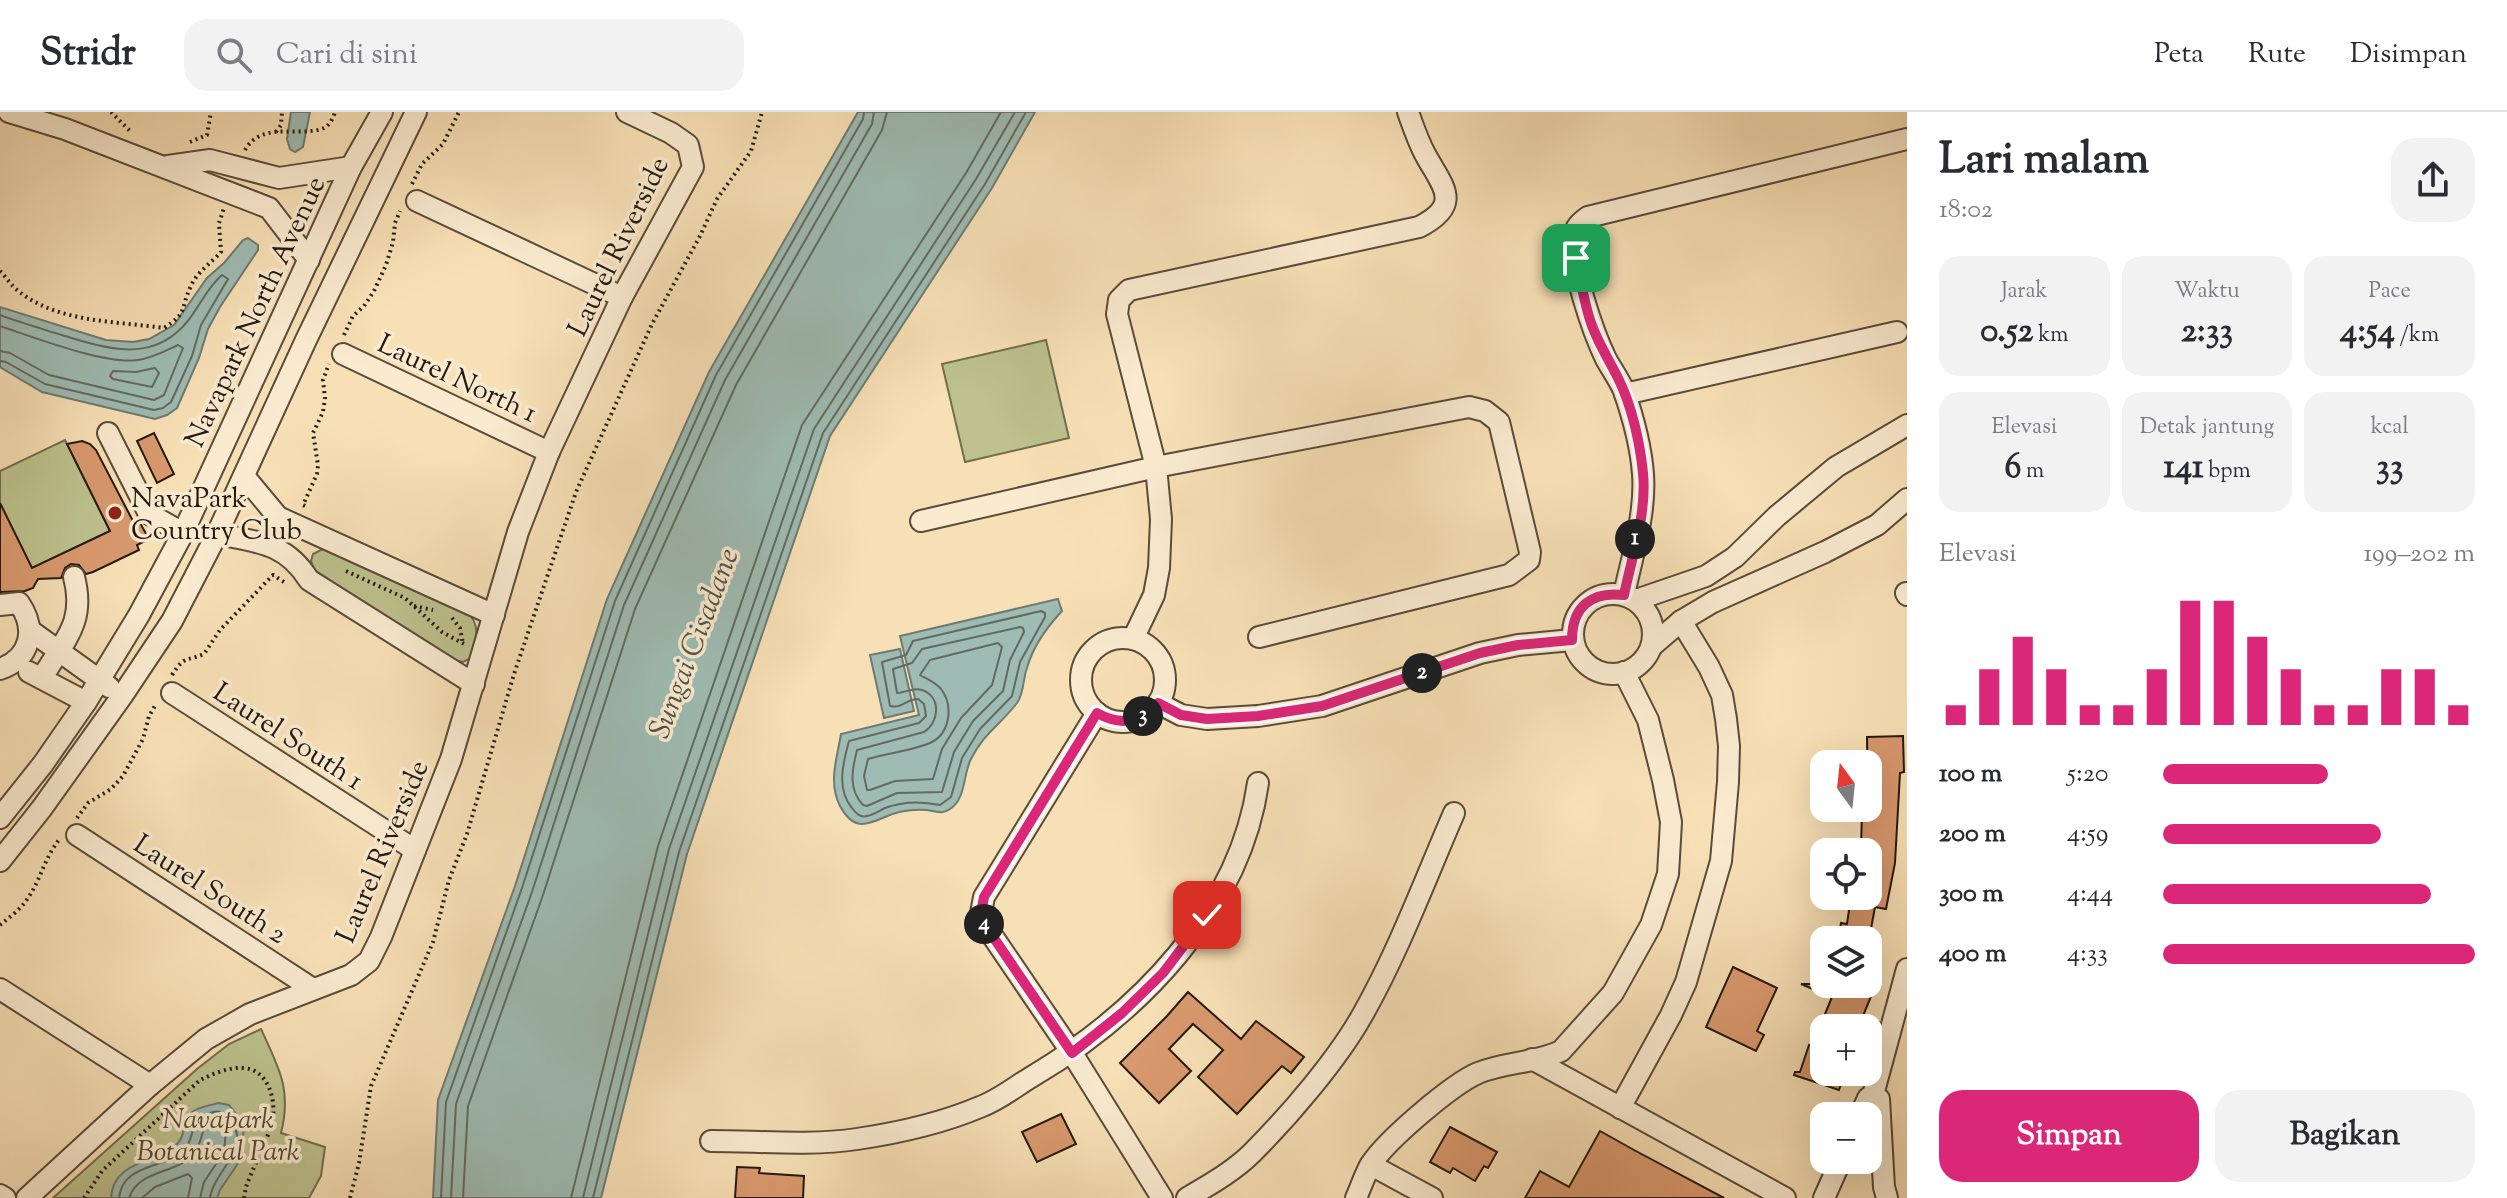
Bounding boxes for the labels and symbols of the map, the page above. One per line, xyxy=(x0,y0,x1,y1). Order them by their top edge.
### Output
street label: Laurel Riverside xyxy=(559,151,681,344)
street label: Navapark North Avenue xyxy=(176,170,337,454)
pin xyxy=(1542,224,1610,292)
street label: Laurel North 1 xyxy=(370,325,543,434)
place label: NavaPark Country Club xyxy=(131,480,302,552)
marker: NavaPark Country Club xyxy=(106,504,124,522)
pin: 1 xyxy=(1615,519,1655,559)
water label: Sungai Cisadane xyxy=(639,543,751,745)
pin: 2 xyxy=(1402,653,1442,693)
street label: Laurel South 1 xyxy=(204,674,371,801)
pin: 3 xyxy=(1123,696,1163,736)
north arrow xyxy=(1810,750,1882,822)
street label: Laurel Riverside xyxy=(327,754,440,950)
street label: Laurel South 2 xyxy=(125,826,294,955)
pin xyxy=(1173,881,1241,949)
pin: 4 xyxy=(964,904,1004,944)
park label: Navapark Botanical Park xyxy=(137,1101,300,1173)

